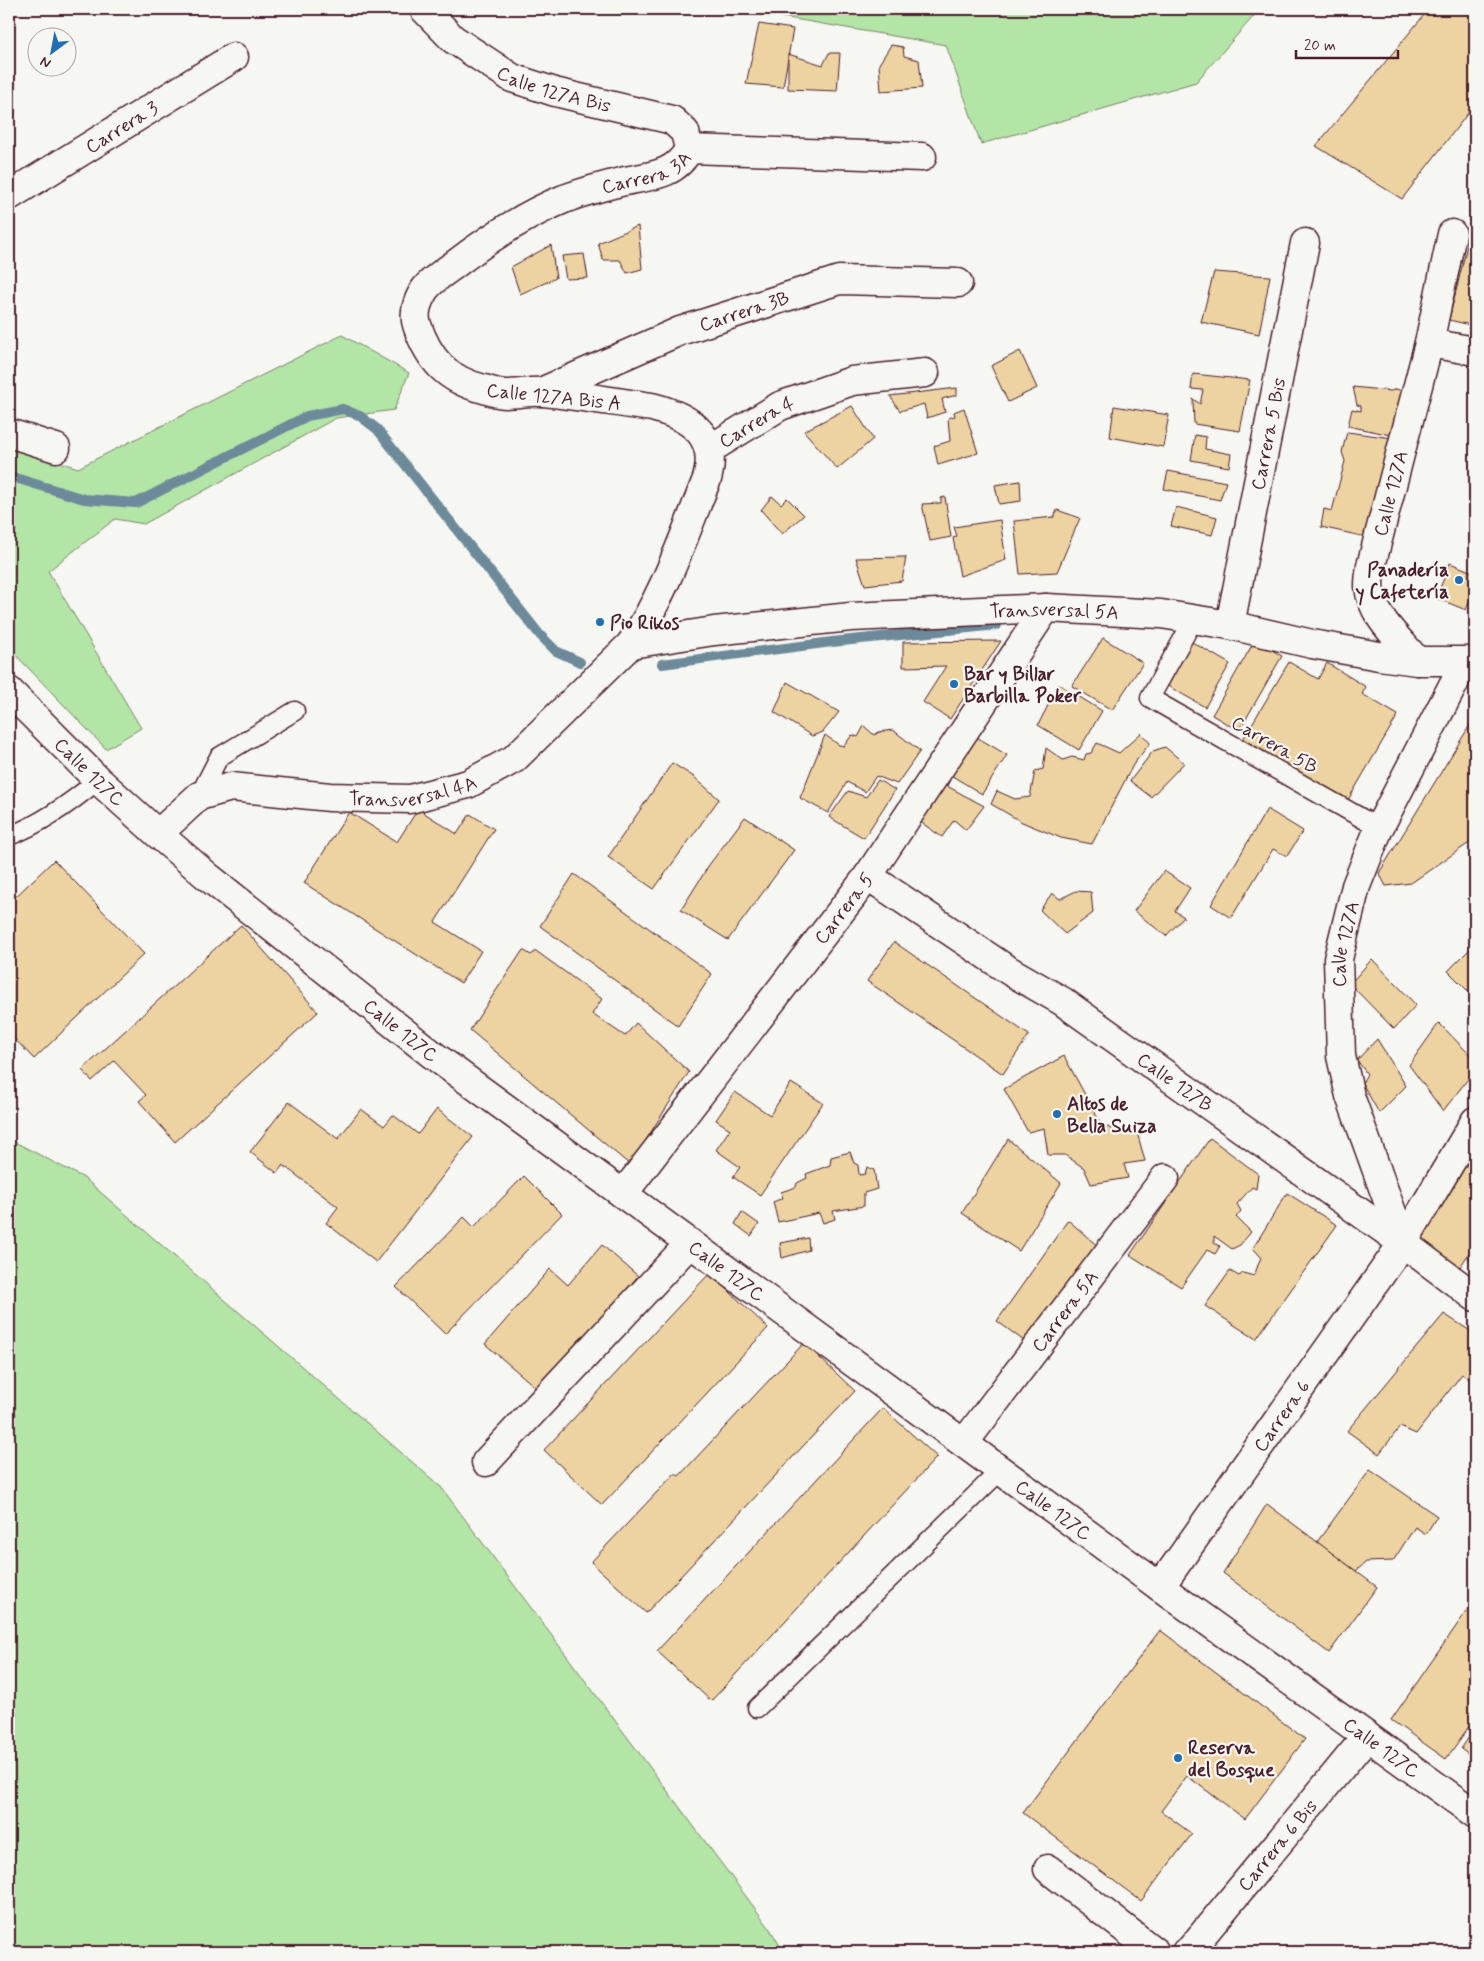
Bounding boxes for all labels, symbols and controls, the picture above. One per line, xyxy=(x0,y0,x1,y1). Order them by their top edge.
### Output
north arrow xyxy=(28,28,78,78)
scale bar xyxy=(1296,28,1399,60)
text: 20 m xyxy=(1304,36,1336,56)
text: N xyxy=(37,52,54,72)
street label: Calle 127A Bis xyxy=(492,60,613,119)
street label: Carrera 3 xyxy=(81,96,164,160)
street label: Carrera 3A xyxy=(599,147,698,200)
street label: Carrera 3B xyxy=(696,286,793,338)
street label: Carrera 5 Bis xyxy=(1246,376,1292,492)
street label: Calle 127A Bis A xyxy=(485,378,622,417)
street label: Carrera 4 xyxy=(715,391,798,455)
street label: Calle 127A xyxy=(1368,448,1415,539)
place label: Panadería y Cafetería xyxy=(1356,558,1449,606)
marker: Panadería y Cafetería xyxy=(1453,574,1465,586)
street label: Transversal 5A xyxy=(989,597,1119,626)
place label: Pio Rikos xyxy=(610,611,680,636)
marker: Pio Rikos xyxy=(594,616,606,628)
place label: Bar y Billar Barbilla Poker xyxy=(964,662,1082,709)
marker: Bar y Billar Barbilla Poker xyxy=(948,678,960,690)
street label: Carrera 5B xyxy=(1226,710,1322,780)
street label: Calle 127C xyxy=(48,732,130,812)
street label: Transversal 4A xyxy=(348,770,482,813)
street label: Carrera 5 xyxy=(809,868,880,950)
street label: Calle 127A xyxy=(1327,899,1366,987)
street label: Calle 127C xyxy=(358,994,443,1069)
street label: Calle 127B xyxy=(1132,1047,1217,1118)
place label: Altos de Bella Suiza xyxy=(1067,1092,1157,1139)
marker: Altos de Bella Suiza xyxy=(1051,1108,1063,1120)
street label: Calle 127C xyxy=(683,1235,770,1308)
street label: Carrera 5A xyxy=(1026,1266,1105,1358)
street label: Carrera 6 xyxy=(1248,1375,1316,1457)
street label: Calle 127C xyxy=(1010,1474,1097,1547)
street label: Calle 127C xyxy=(1338,1712,1425,1785)
place label: Reserva del Bosque xyxy=(1188,1736,1275,1783)
marker: Reserva del Bosque xyxy=(1172,1752,1184,1764)
street label: Carrera 6 Bis xyxy=(1233,1795,1324,1897)

